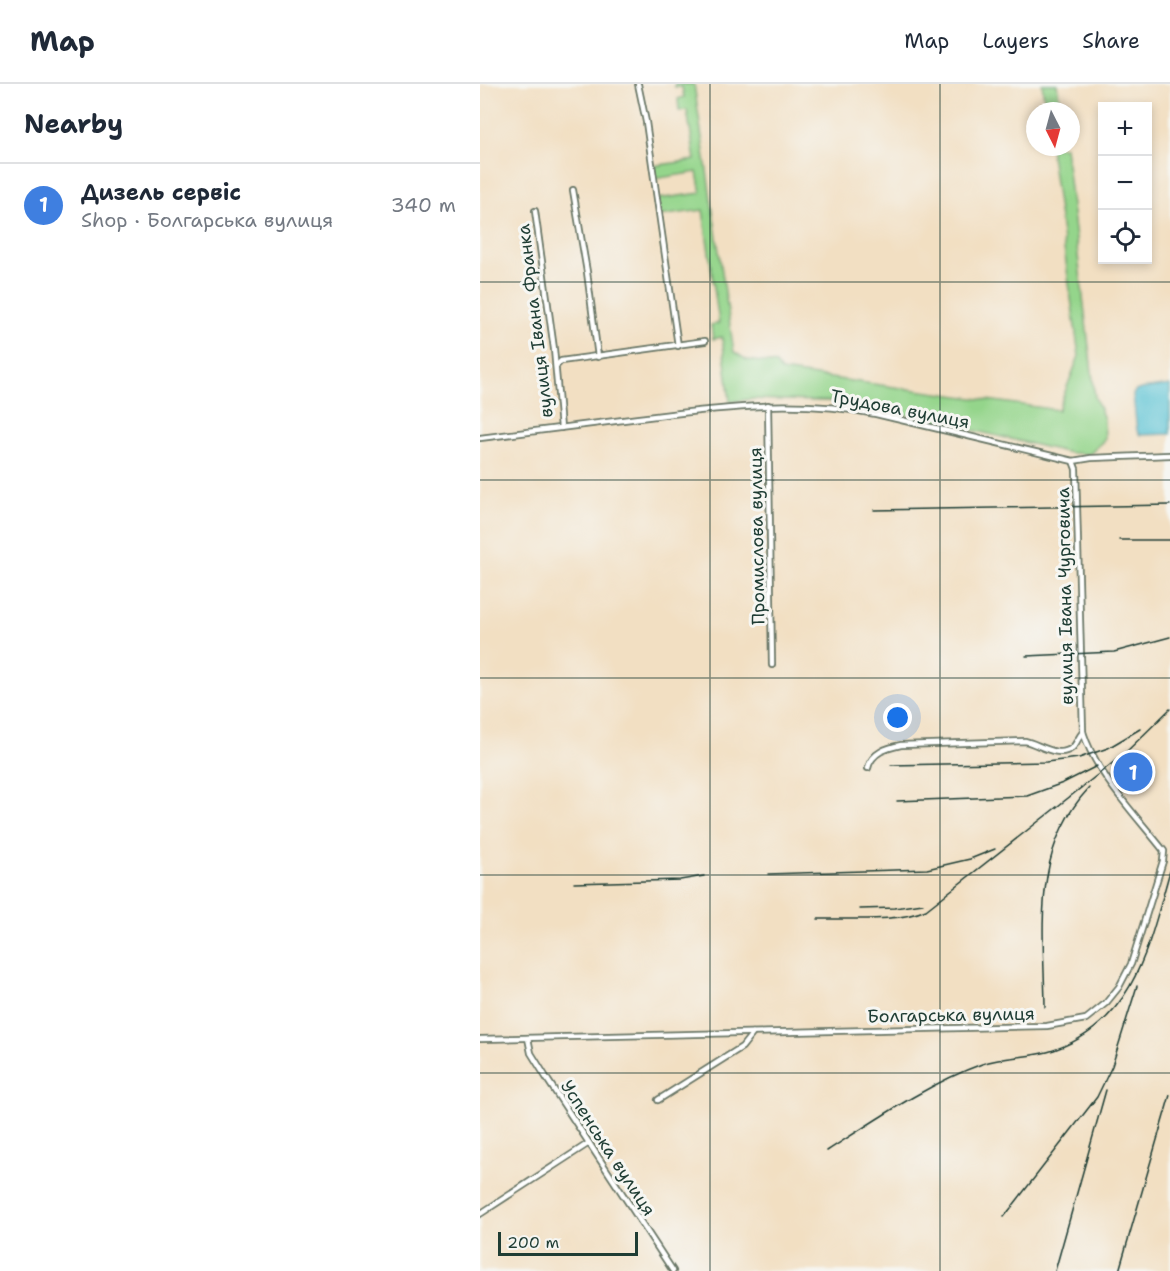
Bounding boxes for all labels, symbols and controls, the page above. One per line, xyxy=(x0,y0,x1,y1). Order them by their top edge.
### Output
text: Map xyxy=(30,22,95,60)
text: Map xyxy=(904,27,949,55)
text: Layers xyxy=(982,27,1049,55)
text: Share xyxy=(1082,27,1140,55)
north arrow xyxy=(1026,102,1080,156)
map controls xyxy=(1098,102,1152,264)
button: + xyxy=(1098,102,1152,156)
text: Nearby xyxy=(24,106,123,141)
button: − xyxy=(1098,156,1152,210)
text: Дизель сервіс xyxy=(81,178,241,207)
text: 1 xyxy=(39,192,48,218)
text: 340 m xyxy=(391,192,456,218)
text: Shop · Болгарська вулиця xyxy=(81,207,333,233)
button: locate xyxy=(1098,210,1152,264)
street label: вулиця Івана Франка xyxy=(511,223,559,419)
street label: Трудова вулиця xyxy=(828,384,972,434)
street label: Промислова вулиця xyxy=(743,447,771,625)
street label: вулиця Івана Чурговича xyxy=(1051,487,1079,705)
your location xyxy=(883,703,912,732)
pin: 1 xyxy=(1114,750,1152,794)
street label: Болгарська вулиця xyxy=(867,1002,1035,1028)
street label: Успенська вулиця xyxy=(555,1075,661,1221)
scale bar xyxy=(498,1229,638,1256)
text: 200 m xyxy=(507,1232,559,1253)

